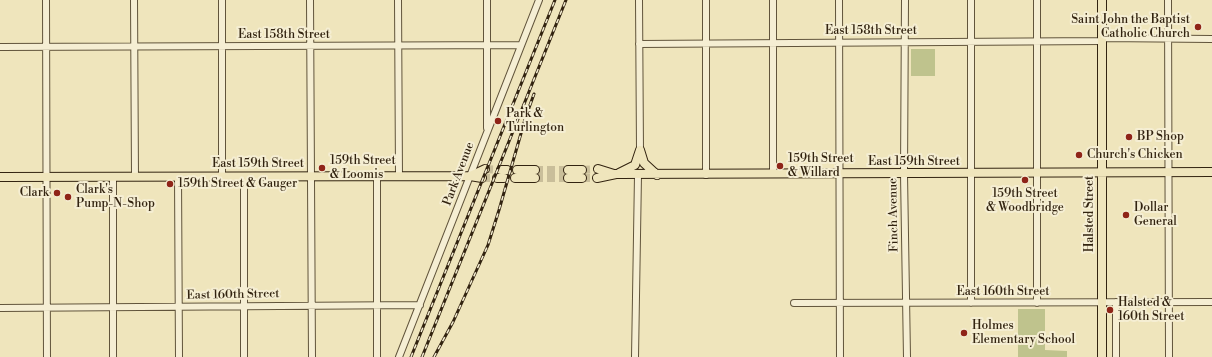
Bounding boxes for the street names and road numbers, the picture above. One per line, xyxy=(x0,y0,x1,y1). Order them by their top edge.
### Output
street label: East 158th Street xyxy=(825,24,917,38)
street label: East 158th Street xyxy=(238,28,330,42)
street label: Park Avenue xyxy=(440,140,478,208)
street label: East 159th Street xyxy=(868,155,960,169)
street label: East 159th Street xyxy=(212,157,304,171)
street label: Halsted Street xyxy=(1083,176,1097,252)
street label: Finch Avenue xyxy=(886,178,902,252)
street label: East 160th Street xyxy=(956,285,1050,299)
street label: East 160th Street xyxy=(186,287,280,303)

